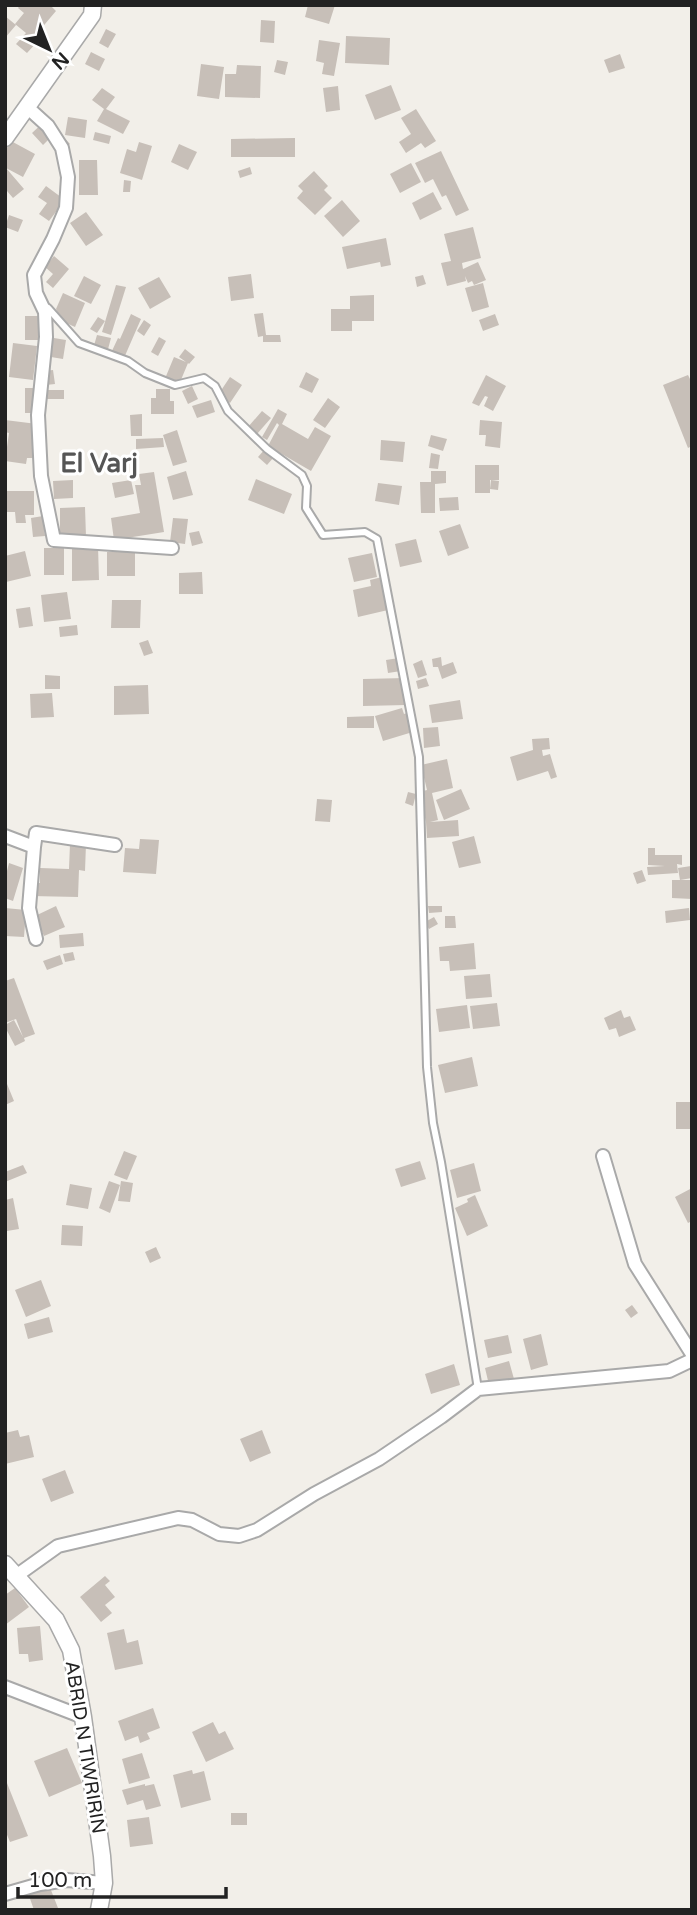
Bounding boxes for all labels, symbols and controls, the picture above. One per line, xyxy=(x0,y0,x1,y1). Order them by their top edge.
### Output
north arrow xyxy=(14,14,84,84)
text: N xyxy=(47,47,73,74)
district label: El Varj xyxy=(60,448,138,479)
street label: ABRID N TIWRIRIN xyxy=(60,1659,110,1835)
scale bar xyxy=(18,1856,226,1900)
text: 100 m xyxy=(28,1868,92,1893)

